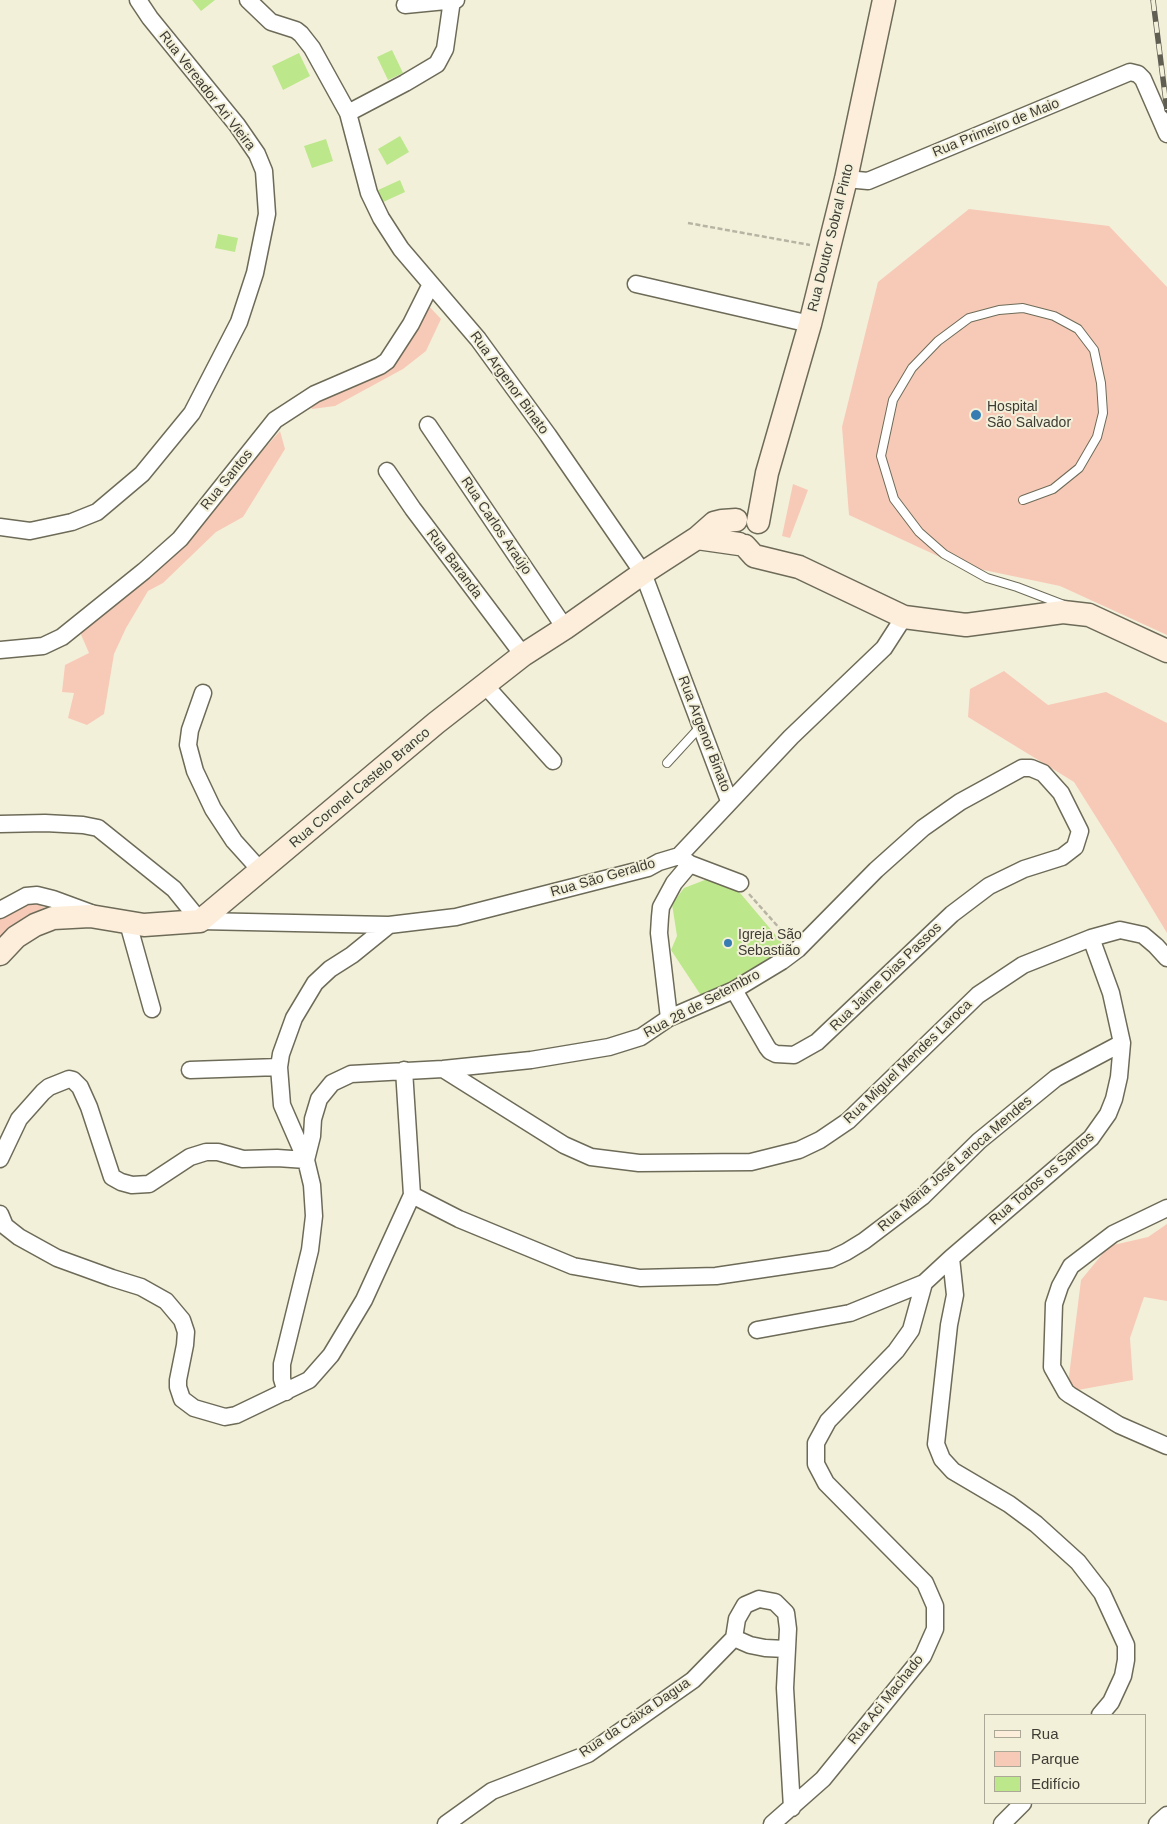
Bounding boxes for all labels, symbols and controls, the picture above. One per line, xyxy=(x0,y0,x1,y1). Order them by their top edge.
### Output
street label: Rua Vereador Ari Vieira xyxy=(155,28,259,154)
street label: Rua Primeiro de Maio xyxy=(930,95,1062,161)
street label: Rua Doutor Sobral Pinto xyxy=(804,162,858,314)
street label: Rua Argenor Binato xyxy=(466,328,552,438)
place label: Hospital São Salvador xyxy=(987,399,1071,432)
marker: Hospital São Salvador xyxy=(969,408,983,422)
street label: Rua Santos xyxy=(197,446,257,514)
street label: Rua Carlos Araújo xyxy=(457,474,535,578)
street label: Rua Baranda xyxy=(422,526,486,602)
street label: Rua Argenor Binato xyxy=(674,674,734,794)
street label: Rua Coronel Castelo Branco xyxy=(286,724,434,852)
street label: Rua São Geraldo xyxy=(549,855,657,901)
street label: Rua Jaime Dias Passos xyxy=(827,919,945,1035)
place label: Igreja São Sebastião xyxy=(738,927,802,960)
marker: Igreja São Sebastião xyxy=(722,937,734,949)
street label: Rua 28 de Setembro xyxy=(641,966,763,1042)
street label: Rua Miguel Mendes Laroca xyxy=(841,996,975,1128)
street label: Rua Maria José Laroca Mendes xyxy=(875,1093,1035,1235)
street label: Rua Todos os Santos xyxy=(986,1129,1098,1229)
street label: Rua Aci Machado xyxy=(845,1652,927,1748)
street label: Rua da Caixa Dagua xyxy=(576,1675,694,1761)
legend xyxy=(984,1714,1147,1804)
text: Rua xyxy=(1031,1725,1059,1742)
text: Parque xyxy=(1031,1750,1079,1767)
text: Edifício xyxy=(1031,1775,1080,1792)

